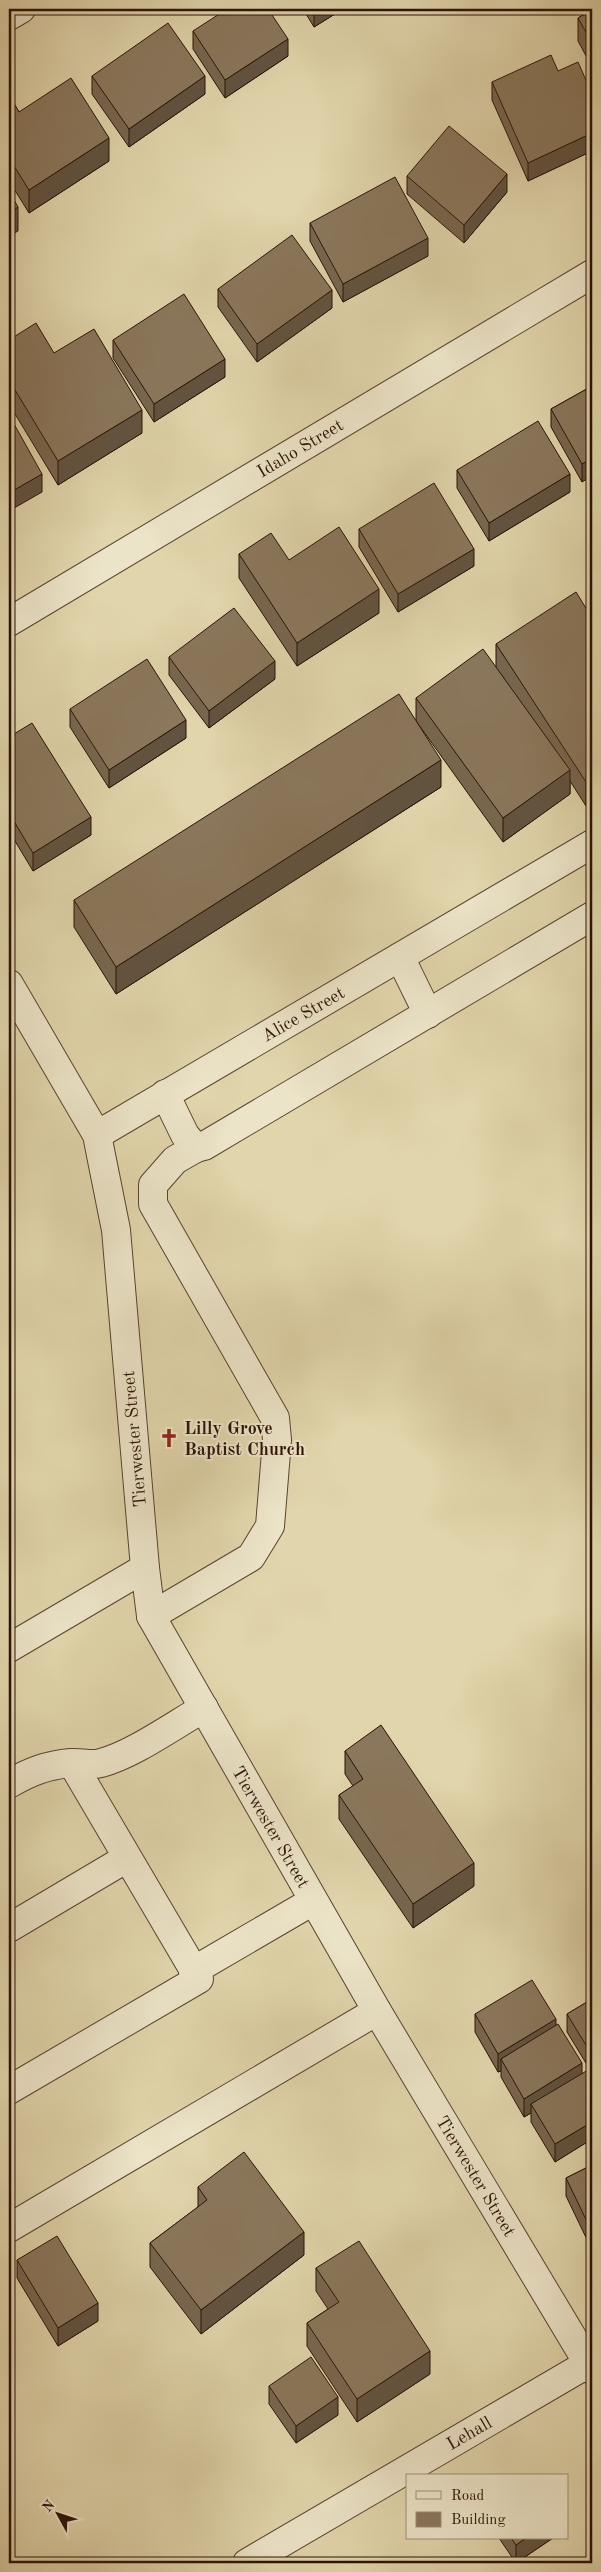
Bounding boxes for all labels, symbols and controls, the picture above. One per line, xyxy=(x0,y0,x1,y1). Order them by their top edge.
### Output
street label: Idaho Street xyxy=(254,416,347,482)
street label: Alice Street xyxy=(259,984,348,1046)
street label: Tierwester Street xyxy=(120,1370,150,1508)
place label: Lilly Grove Baptist Church xyxy=(184,1420,305,1459)
church icon: Lilly Grove Baptist Church xyxy=(158,1427,180,1449)
street label: Tierwester Street xyxy=(228,1764,312,1891)
street label: Tierwester Street xyxy=(432,2113,518,2240)
street label: Lehall xyxy=(444,2414,495,2454)
legend xyxy=(406,2474,568,2540)
text: Road xyxy=(451,2489,485,2504)
north arrow xyxy=(32,2490,82,2540)
text: N xyxy=(40,2497,58,2515)
text: Building xyxy=(451,2513,506,2528)

